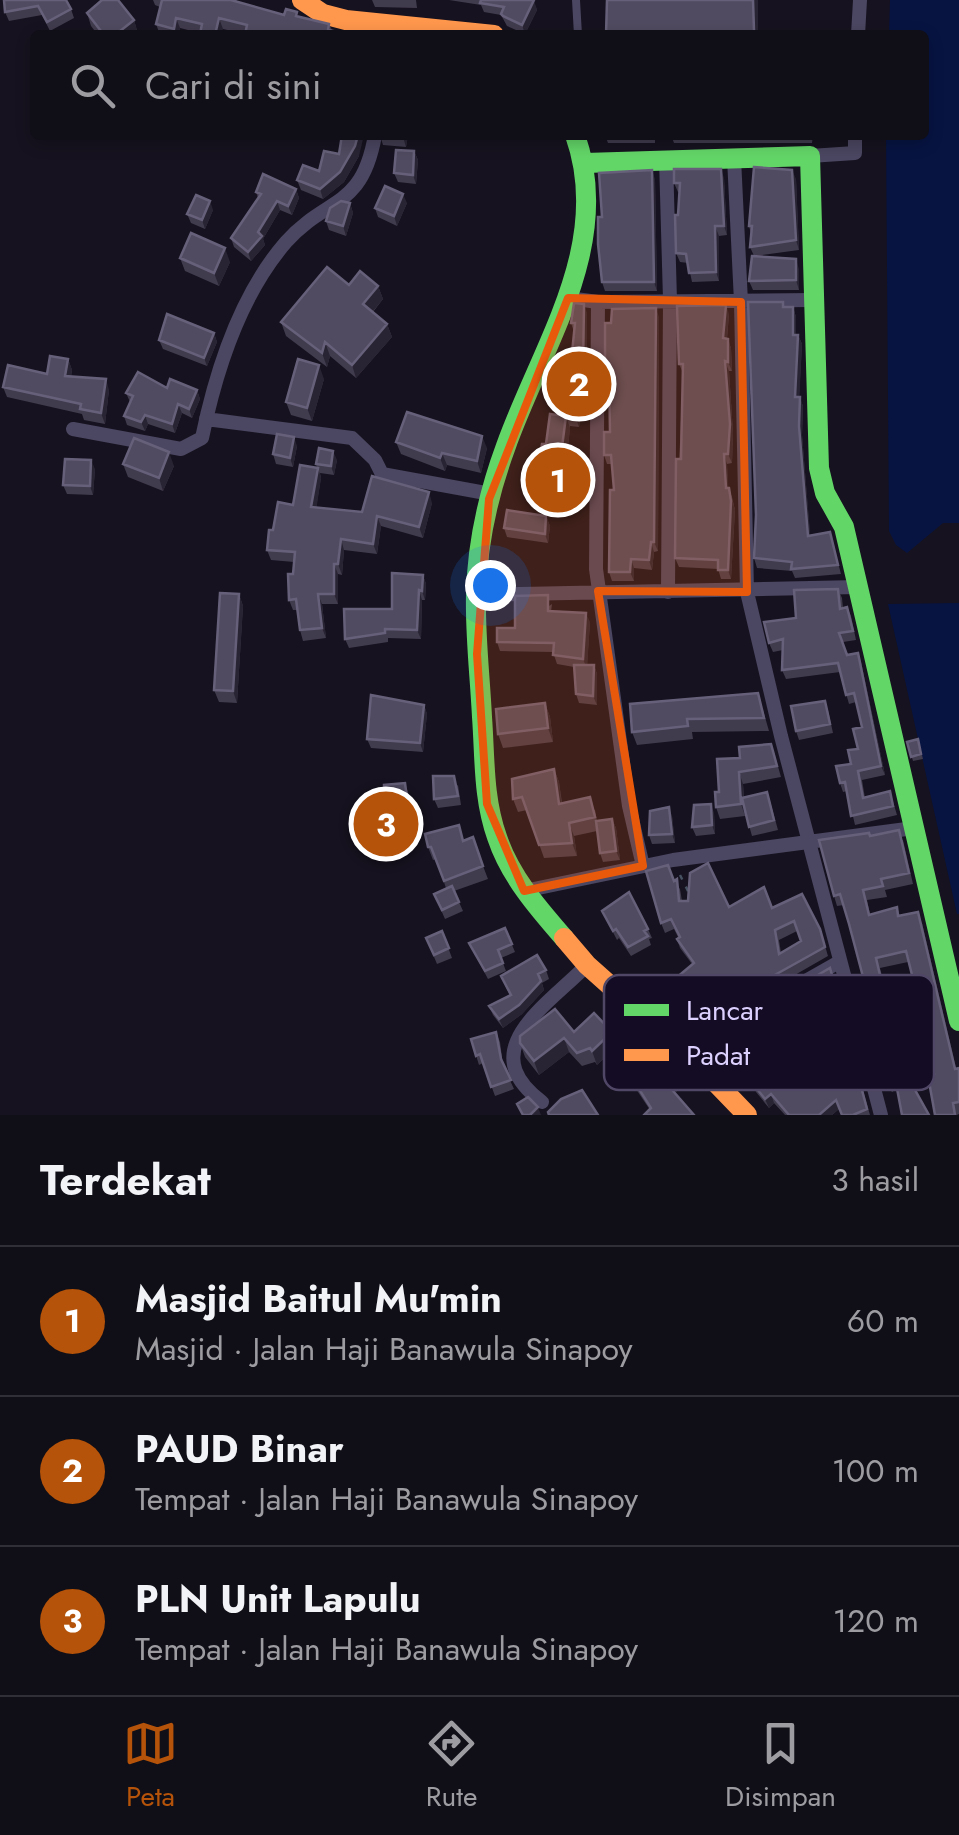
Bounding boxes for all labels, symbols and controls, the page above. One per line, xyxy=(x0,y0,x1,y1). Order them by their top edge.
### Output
search box xyxy=(30,30,929,140)
icon: search xyxy=(65,58,120,113)
text: Cari di sini xyxy=(145,58,322,113)
pin: 2 xyxy=(546,346,612,422)
pin: 1 xyxy=(526,442,590,518)
your location xyxy=(465,560,516,611)
pin: 3 xyxy=(354,786,418,862)
legend xyxy=(604,975,934,1090)
text: Lancar xyxy=(686,990,764,1031)
text: Padat xyxy=(686,1035,750,1076)
text: Terdekat xyxy=(40,1150,211,1211)
text: 3 hasil xyxy=(831,1157,919,1203)
text: Masjid Baitul Mu'min xyxy=(135,1271,502,1326)
text: 1 xyxy=(64,1298,81,1344)
text: 60 m xyxy=(847,1298,919,1344)
text: Masjid · Jalan Haji Banawula Sinapoy xyxy=(135,1326,633,1372)
text: PAUD Binar xyxy=(135,1421,344,1476)
text: 2 xyxy=(62,1448,83,1494)
text: 100 m xyxy=(832,1448,919,1494)
text: Tempat · Jalan Haji Banawula Sinapoy xyxy=(135,1476,638,1522)
text: PLN Unit Lapulu xyxy=(135,1571,421,1626)
text: 3 xyxy=(63,1598,82,1644)
text: 120 m xyxy=(833,1598,919,1644)
text: Tempat · Jalan Haji Banawula Sinapoy xyxy=(135,1626,638,1672)
tab: Peta xyxy=(123,1716,178,1817)
tab: Rute xyxy=(424,1716,479,1817)
tab: Disimpan xyxy=(725,1716,836,1817)

